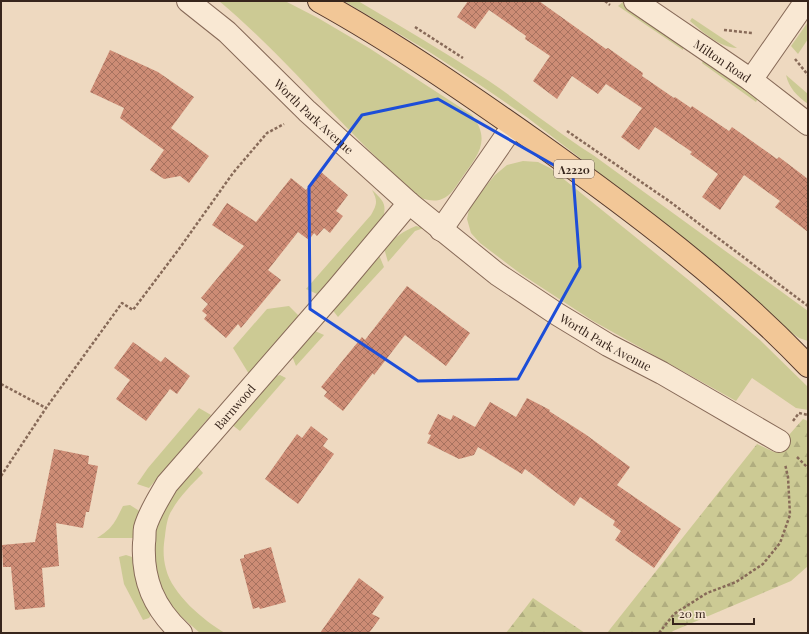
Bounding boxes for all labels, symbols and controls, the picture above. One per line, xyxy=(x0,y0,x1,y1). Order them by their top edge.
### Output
street label: Milton Road xyxy=(691,36,754,86)
street label: Worth Park Avenue xyxy=(270,75,357,157)
road number: A2220 xyxy=(554,160,594,178)
street label: Worth Park Avenue xyxy=(556,309,654,374)
street label: Barnwood xyxy=(210,380,259,433)
scale bar xyxy=(673,600,754,626)
text: 20 m xyxy=(679,605,706,621)

